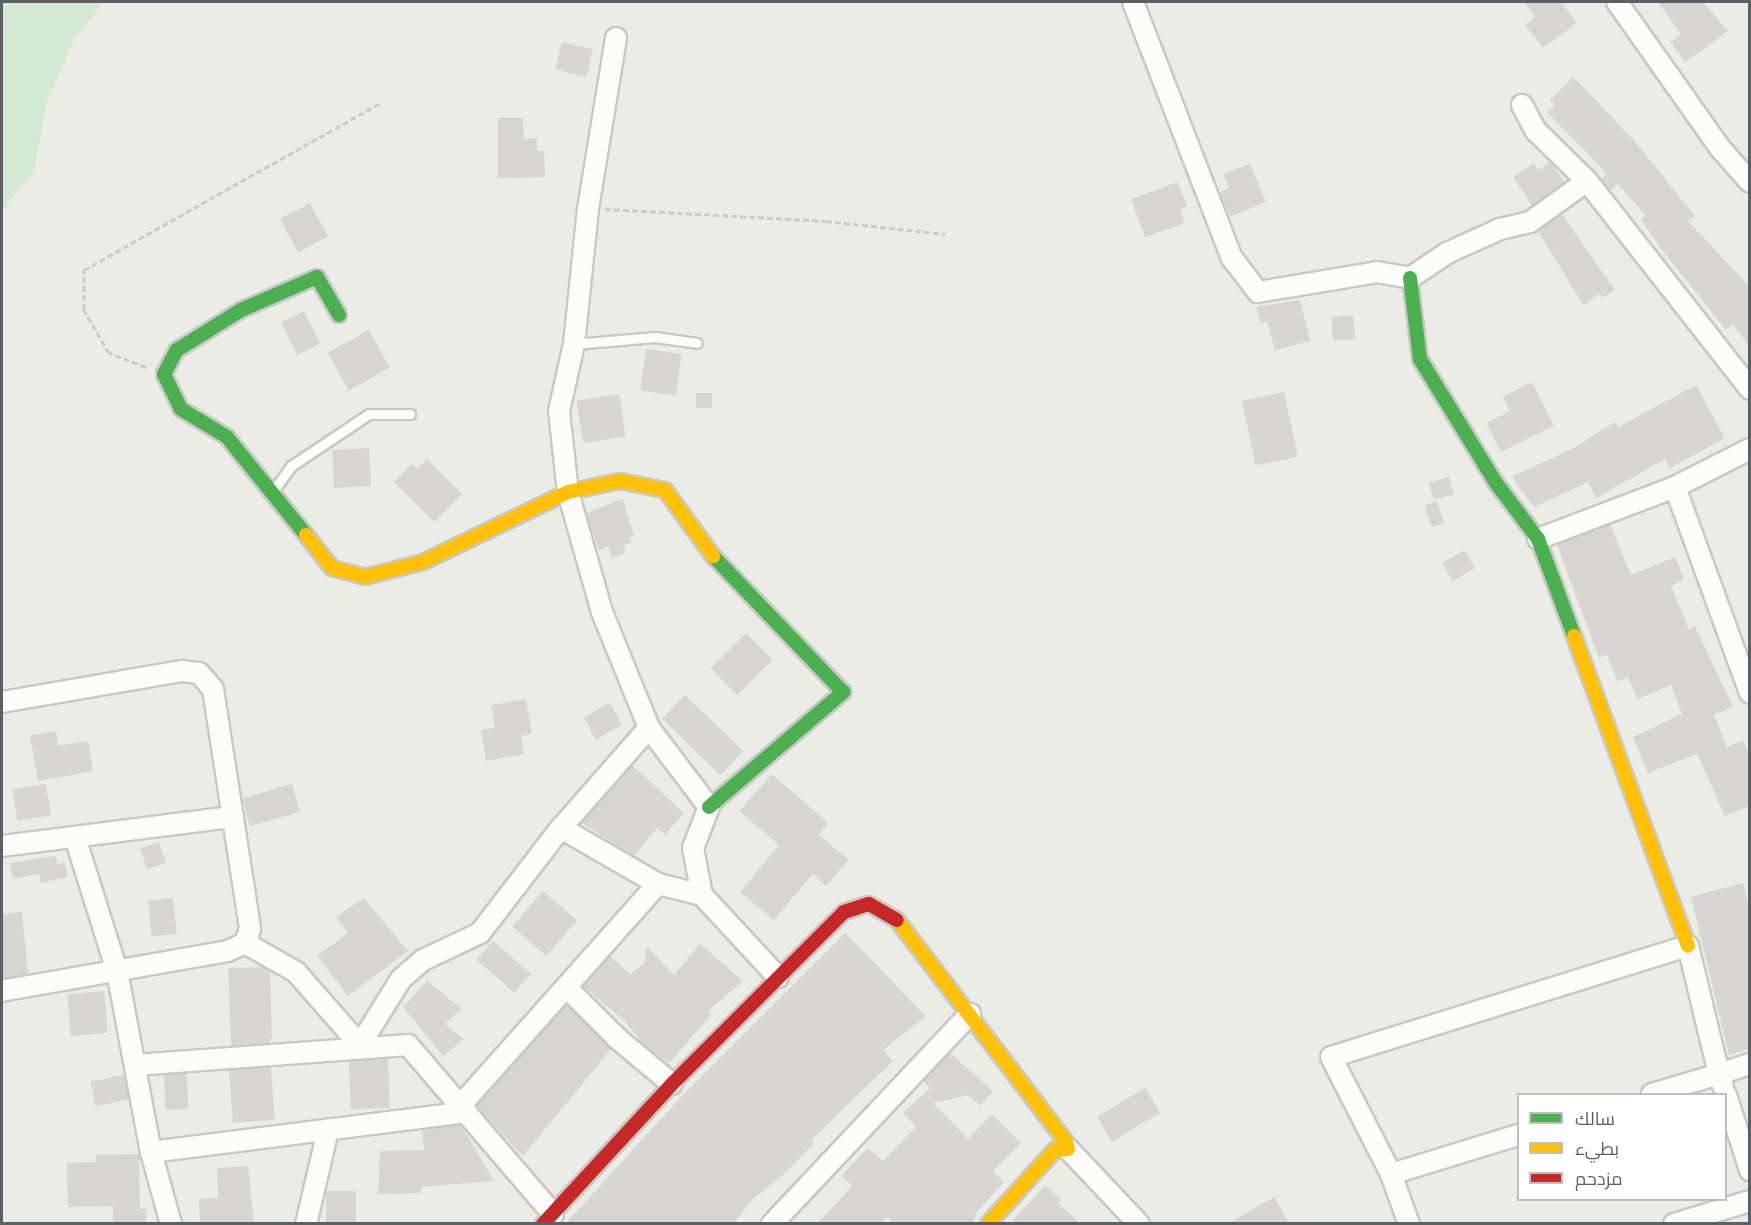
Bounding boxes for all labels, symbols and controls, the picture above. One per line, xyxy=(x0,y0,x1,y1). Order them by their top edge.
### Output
legend xyxy=(1517,1093,1727,1201)
text: سالك xyxy=(1575,1107,1615,1130)
text: بطيء xyxy=(1575,1137,1619,1160)
text: مزدحم xyxy=(1575,1167,1623,1190)

